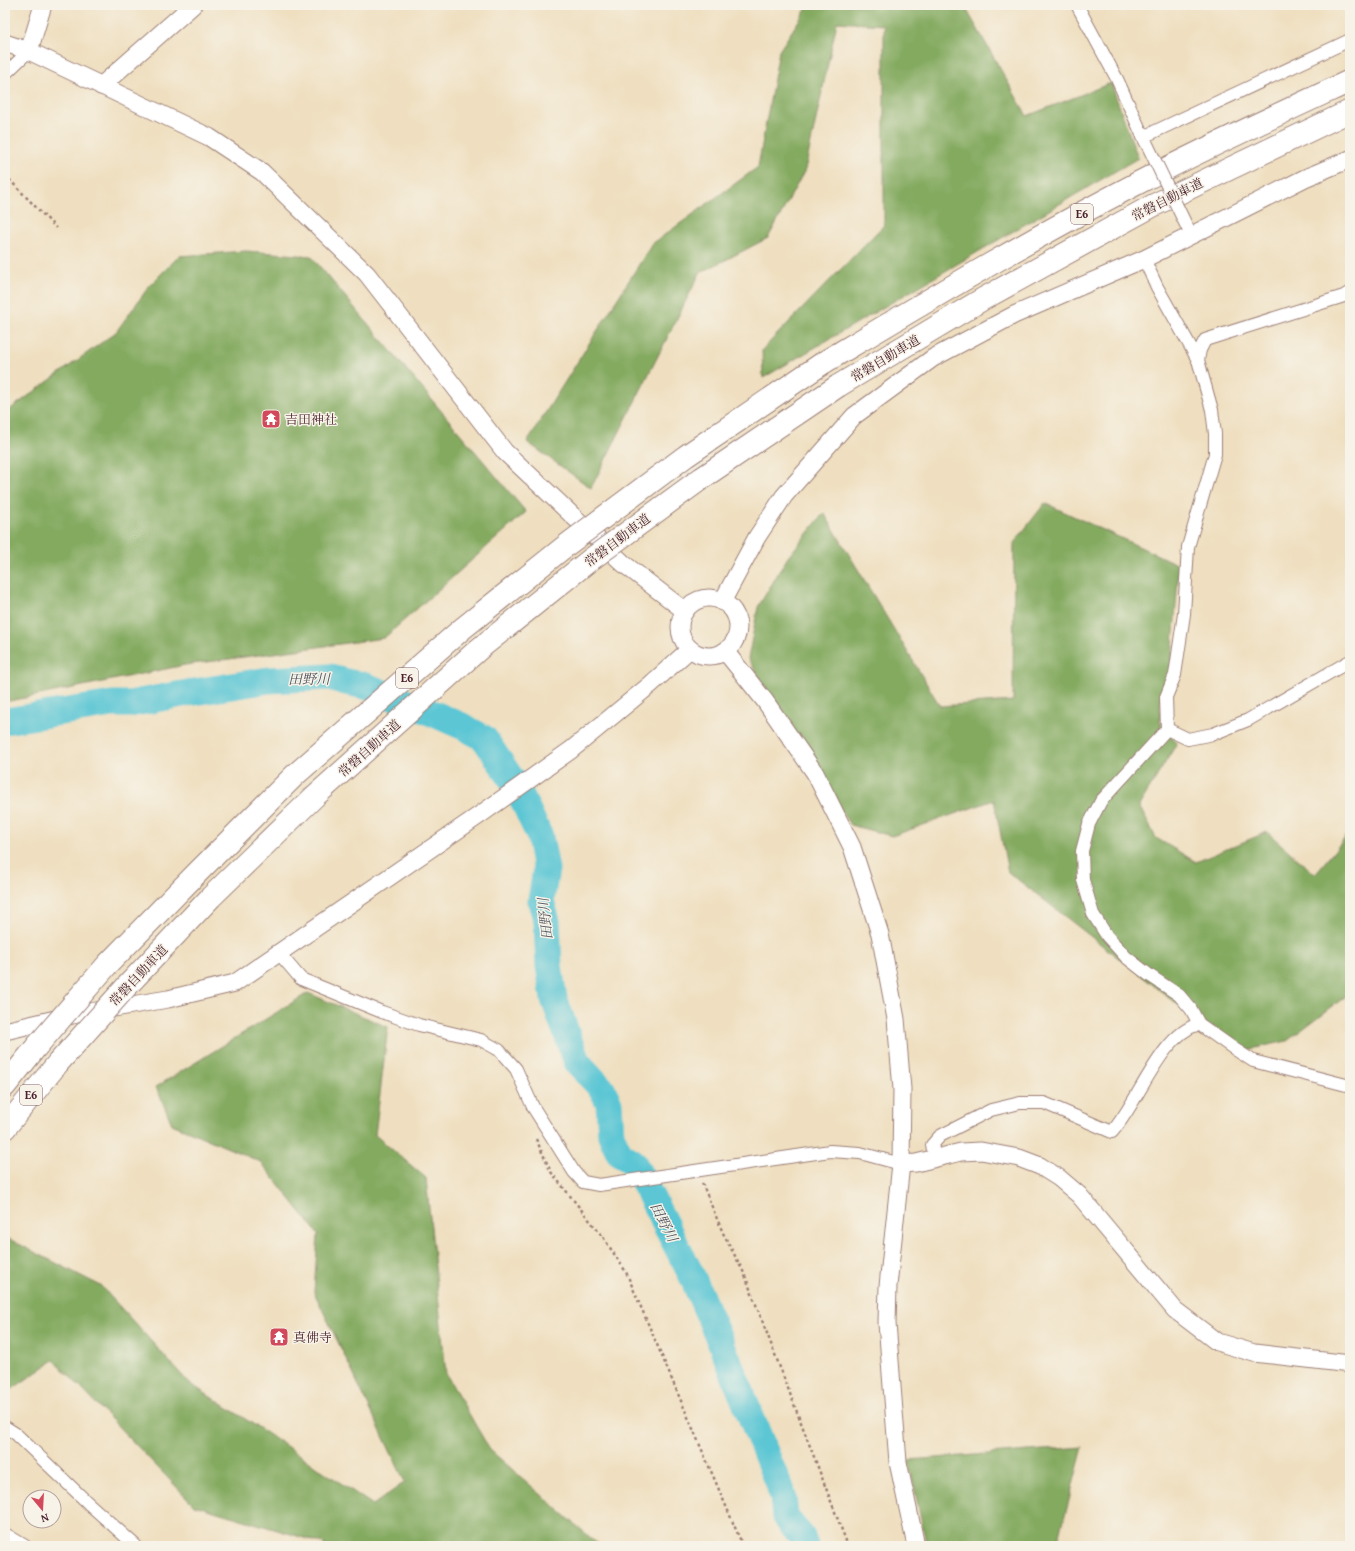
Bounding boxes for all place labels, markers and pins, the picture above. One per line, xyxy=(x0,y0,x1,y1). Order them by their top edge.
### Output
temple icon: 吉田神社 xyxy=(260,408,282,430)
place label: 吉田神社 xyxy=(285,410,337,429)
temple icon: 真佛寺 xyxy=(268,1326,290,1348)
place label: 真佛寺 xyxy=(293,1328,332,1347)

